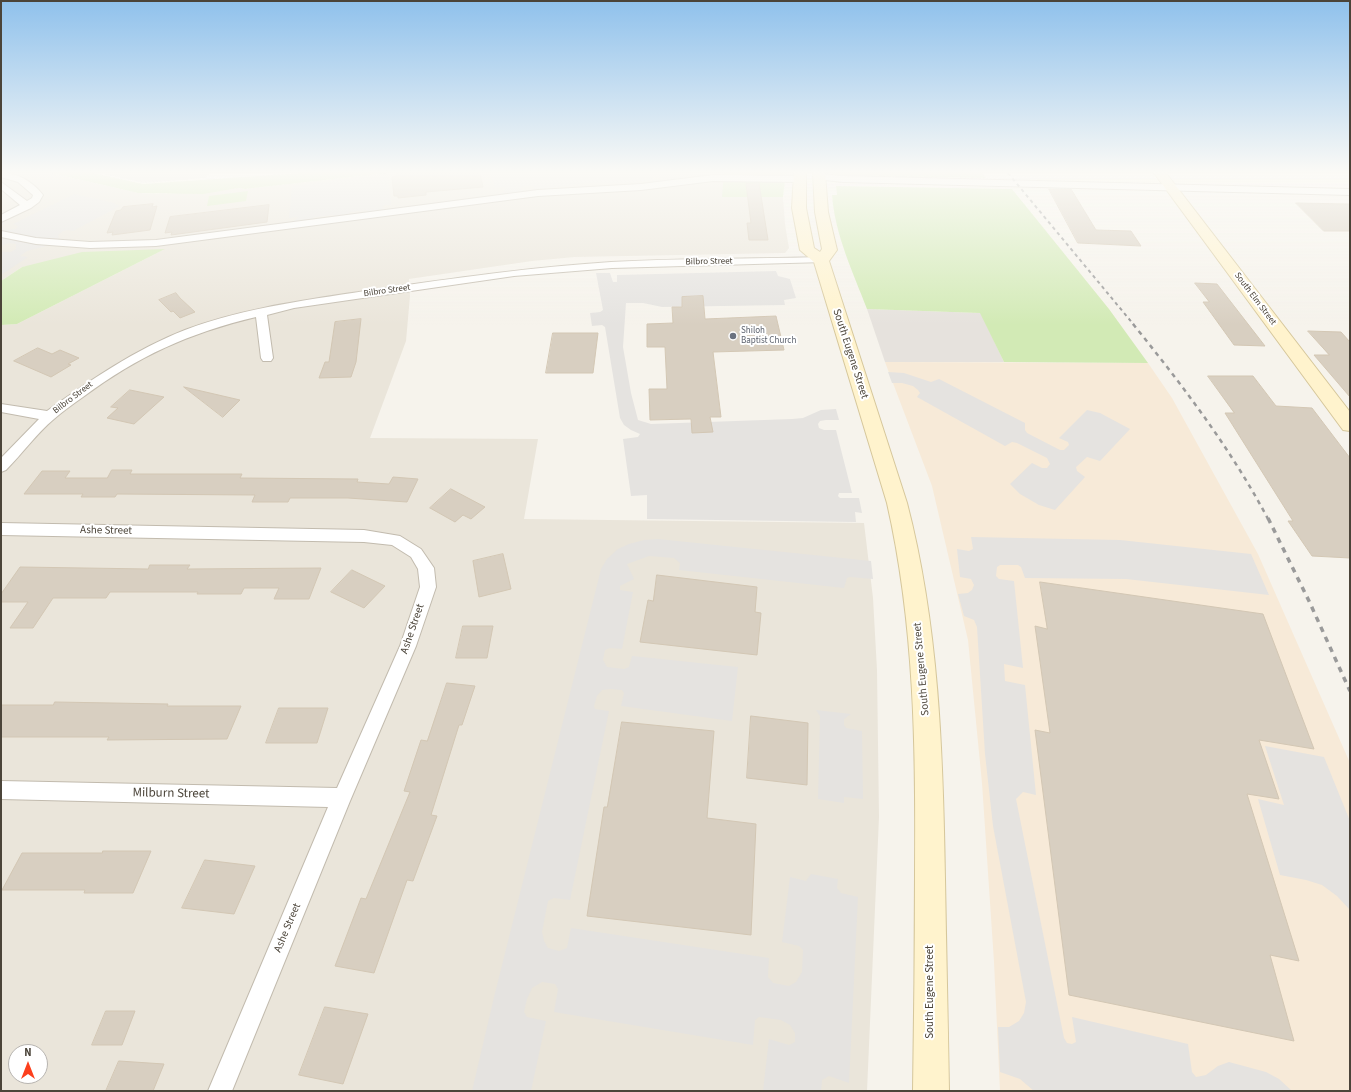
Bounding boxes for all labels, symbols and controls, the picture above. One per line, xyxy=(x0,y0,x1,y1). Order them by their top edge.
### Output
street label: Bilbro Street xyxy=(685,256,733,268)
street label: South Elm Street xyxy=(1232,271,1278,327)
street label: Bilbro Street xyxy=(363,282,411,300)
street label: South Eugene Street xyxy=(829,307,871,401)
place label: Shiloh Baptist Church xyxy=(741,326,796,347)
marker: Shiloh Baptist Church xyxy=(728,331,738,341)
street label: Bilbro Street xyxy=(51,380,95,416)
street label: Ashe Street xyxy=(80,524,132,538)
street label: Ashe Street xyxy=(398,602,428,656)
street label: South Eugene Street xyxy=(911,622,933,716)
street label: Milburn Street xyxy=(132,786,210,802)
street label: Ashe Street xyxy=(272,901,304,955)
street label: South Eugene Street xyxy=(924,945,938,1039)
north arrow xyxy=(8,1044,48,1084)
text: N xyxy=(24,1045,32,1060)

